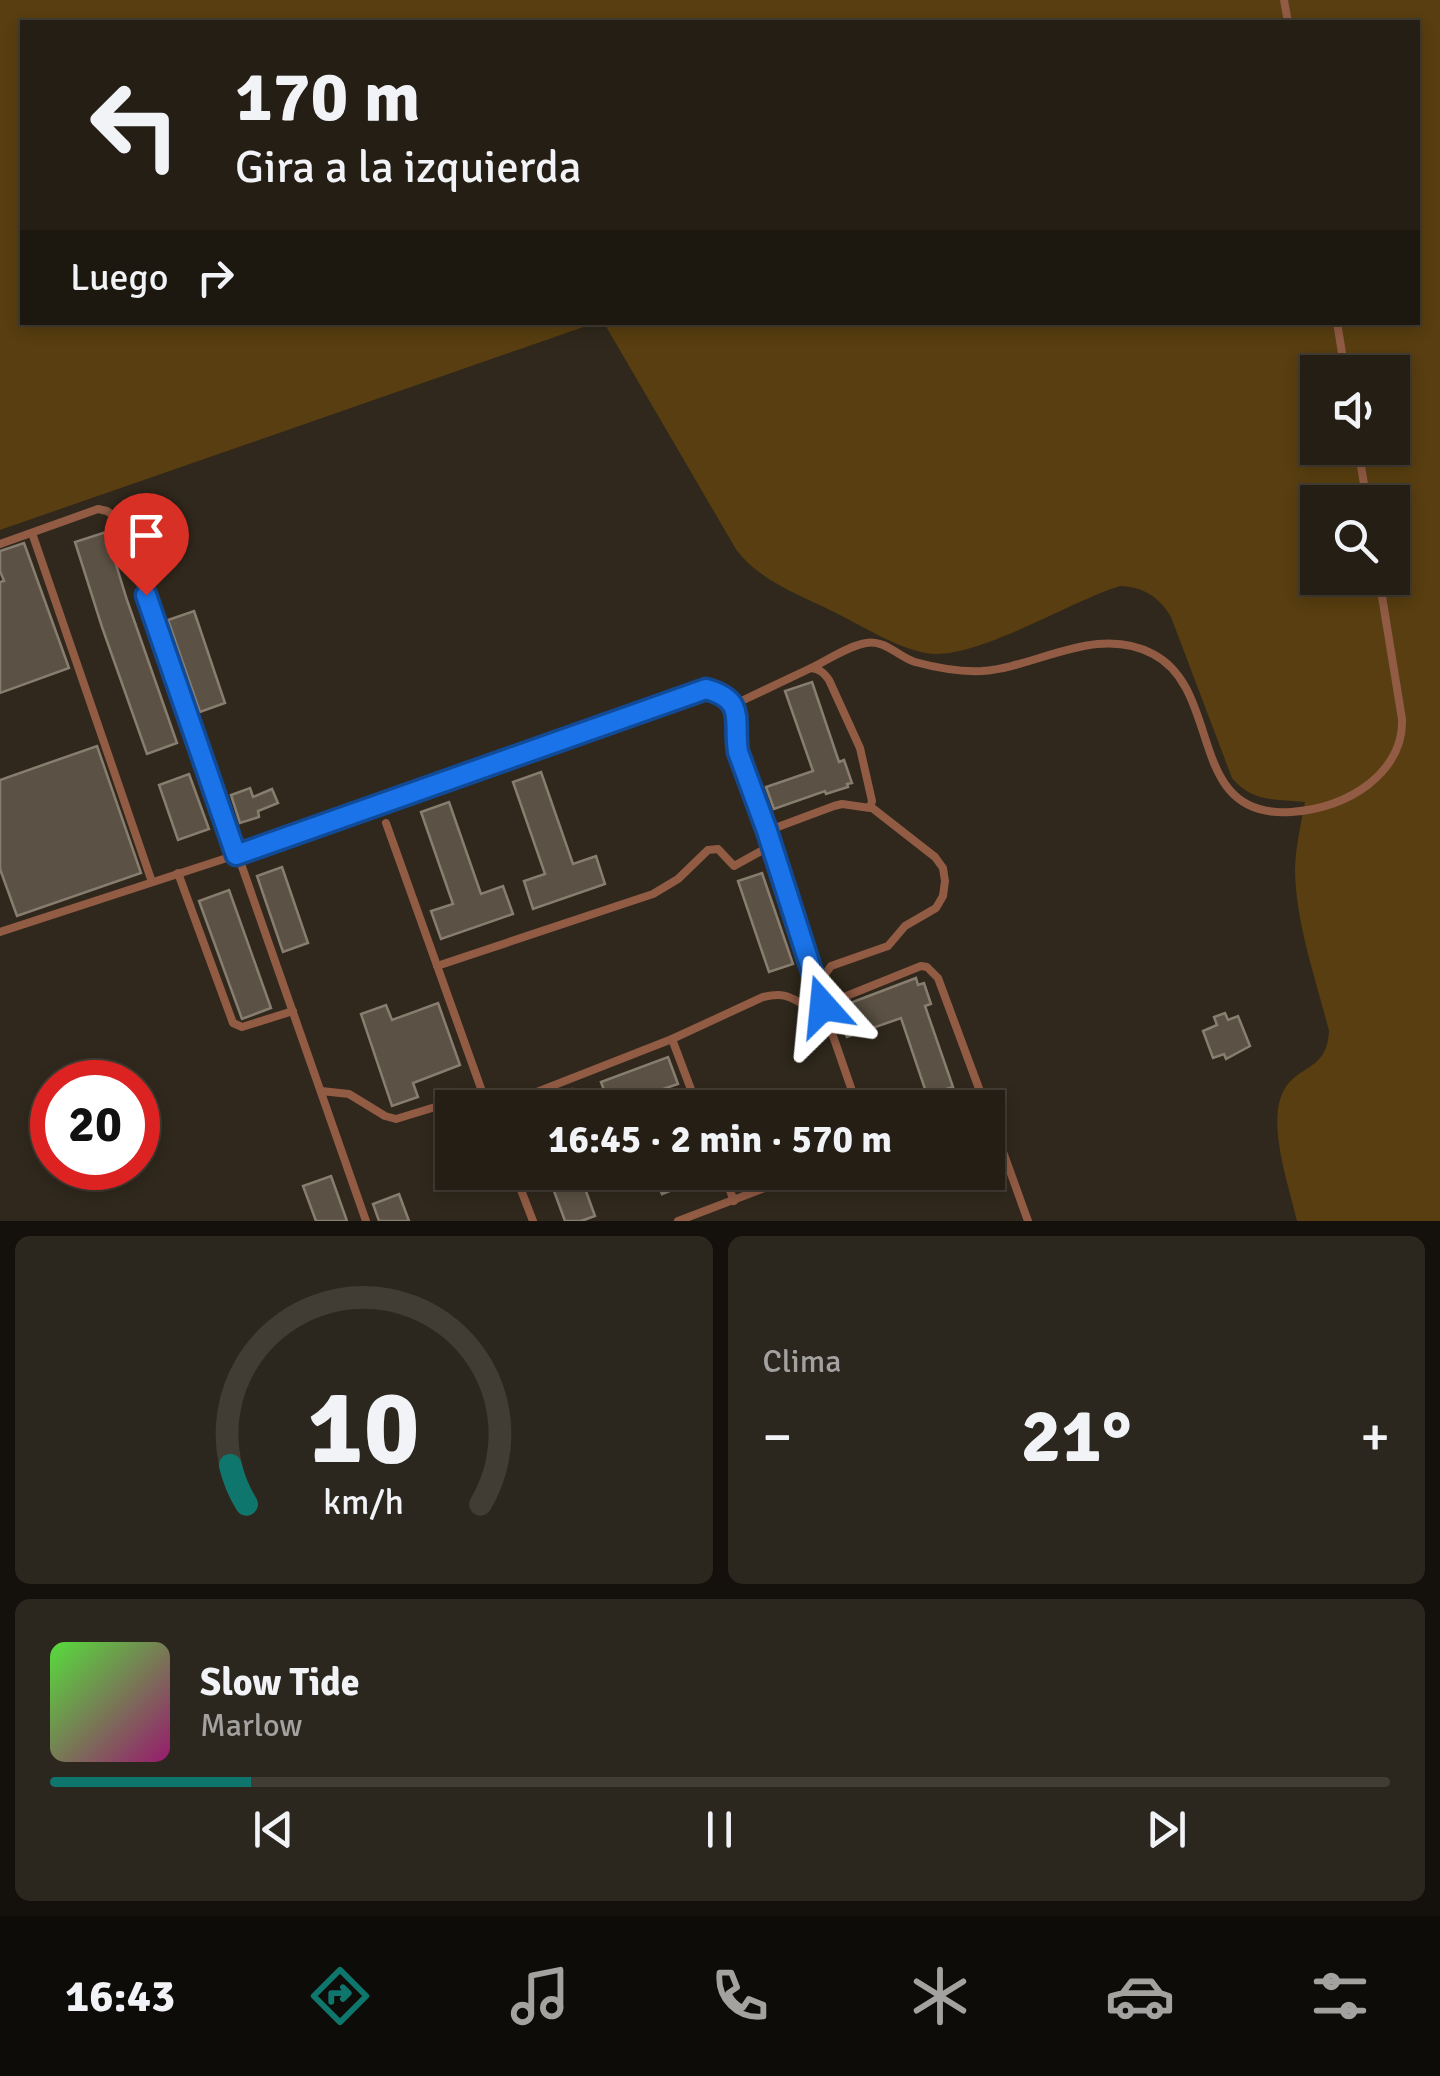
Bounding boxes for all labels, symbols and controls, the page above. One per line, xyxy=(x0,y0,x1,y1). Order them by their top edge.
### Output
text: 170 m xyxy=(235,54,420,140)
icon: left xyxy=(70,60,200,190)
text: Gira a la izquierda xyxy=(235,140,582,195)
icon: right xyxy=(188,250,243,305)
text: Luego xyxy=(70,254,168,301)
map controls xyxy=(1300,355,1410,595)
button: sound xyxy=(1300,355,1410,465)
button: search xyxy=(1300,485,1410,595)
pin xyxy=(104,493,189,596)
icon: arrive xyxy=(119,508,174,563)
position arrow xyxy=(771,954,875,1058)
speed limit sign: 20 xyxy=(30,1060,160,1190)
text: 16:45 · 2 min · 570 m xyxy=(548,1116,892,1163)
text: Clima xyxy=(763,1342,841,1381)
text: 10 xyxy=(308,1364,420,1492)
text: 21° xyxy=(1021,1390,1132,1483)
text: − xyxy=(763,1403,792,1471)
text: + xyxy=(1360,1403,1390,1471)
text: km/h xyxy=(323,1480,404,1524)
text: Slow Tide xyxy=(200,1659,360,1706)
text: Marlow xyxy=(200,1706,302,1745)
icon: previous xyxy=(246,1802,301,1857)
icon: pause xyxy=(692,1802,747,1857)
icon: next xyxy=(1139,1802,1194,1857)
icon: directions xyxy=(305,1961,375,2031)
icon: music xyxy=(505,1961,575,2031)
icon: phone xyxy=(705,1961,775,2031)
icon: climate xyxy=(905,1961,975,2031)
icon: car xyxy=(1105,1961,1175,2031)
icon: filters xyxy=(1305,1961,1375,2031)
text: 16:43 xyxy=(65,1969,175,2024)

